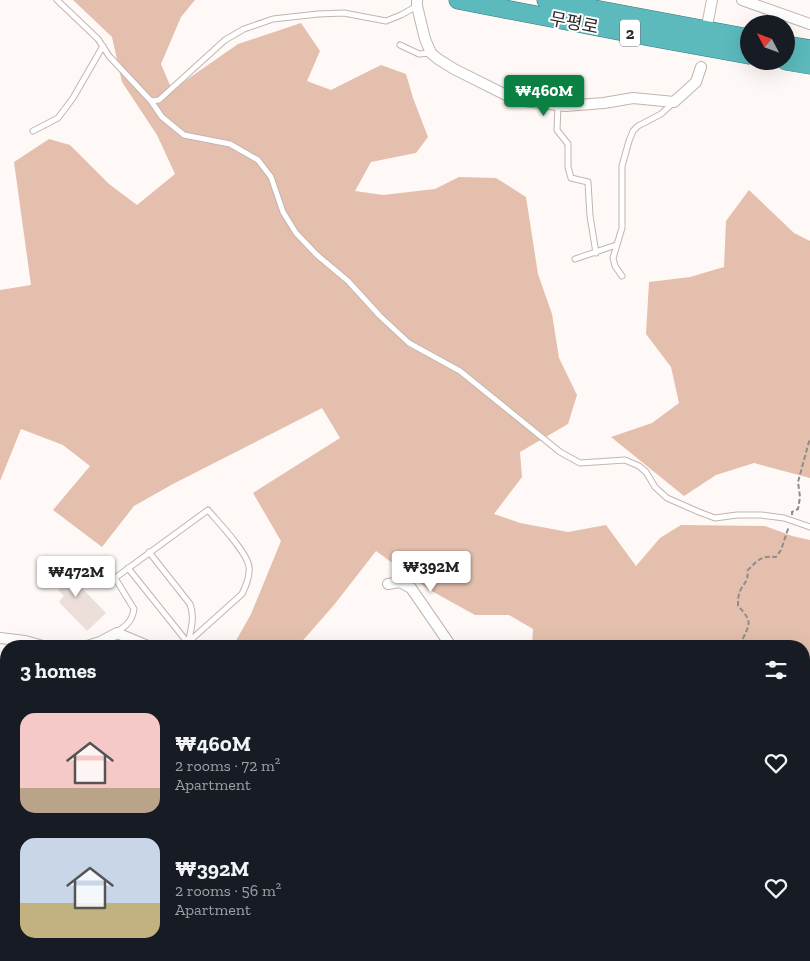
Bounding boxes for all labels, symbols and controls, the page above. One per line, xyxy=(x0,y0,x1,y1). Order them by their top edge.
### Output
street label: 무평로 xyxy=(548,7,600,39)
north arrow xyxy=(740,15,795,70)
map controls xyxy=(740,15,795,70)
road number: 2 xyxy=(620,19,640,46)
pin: ₩460M xyxy=(509,74,579,117)
text: ₩460M xyxy=(515,81,573,100)
pin: ₩392M xyxy=(396,550,466,593)
pin: ₩472M xyxy=(41,556,111,598)
text: ₩392M xyxy=(403,557,459,576)
text: ₩472M xyxy=(48,562,104,581)
icon: filters xyxy=(762,656,790,684)
text: 3 homes xyxy=(20,658,96,683)
text: ₩460M xyxy=(175,731,251,756)
icon: home xyxy=(60,733,120,793)
icon: heart xyxy=(762,749,790,777)
text: 2 rooms · 72 m² xyxy=(175,756,280,775)
text: Apartment xyxy=(175,775,251,794)
text: ₩392M xyxy=(175,856,249,881)
icon: home xyxy=(60,858,120,918)
icon: heart xyxy=(762,874,790,902)
text: 2 rooms · 56 m² xyxy=(175,881,281,900)
text: Apartment xyxy=(175,900,251,919)

